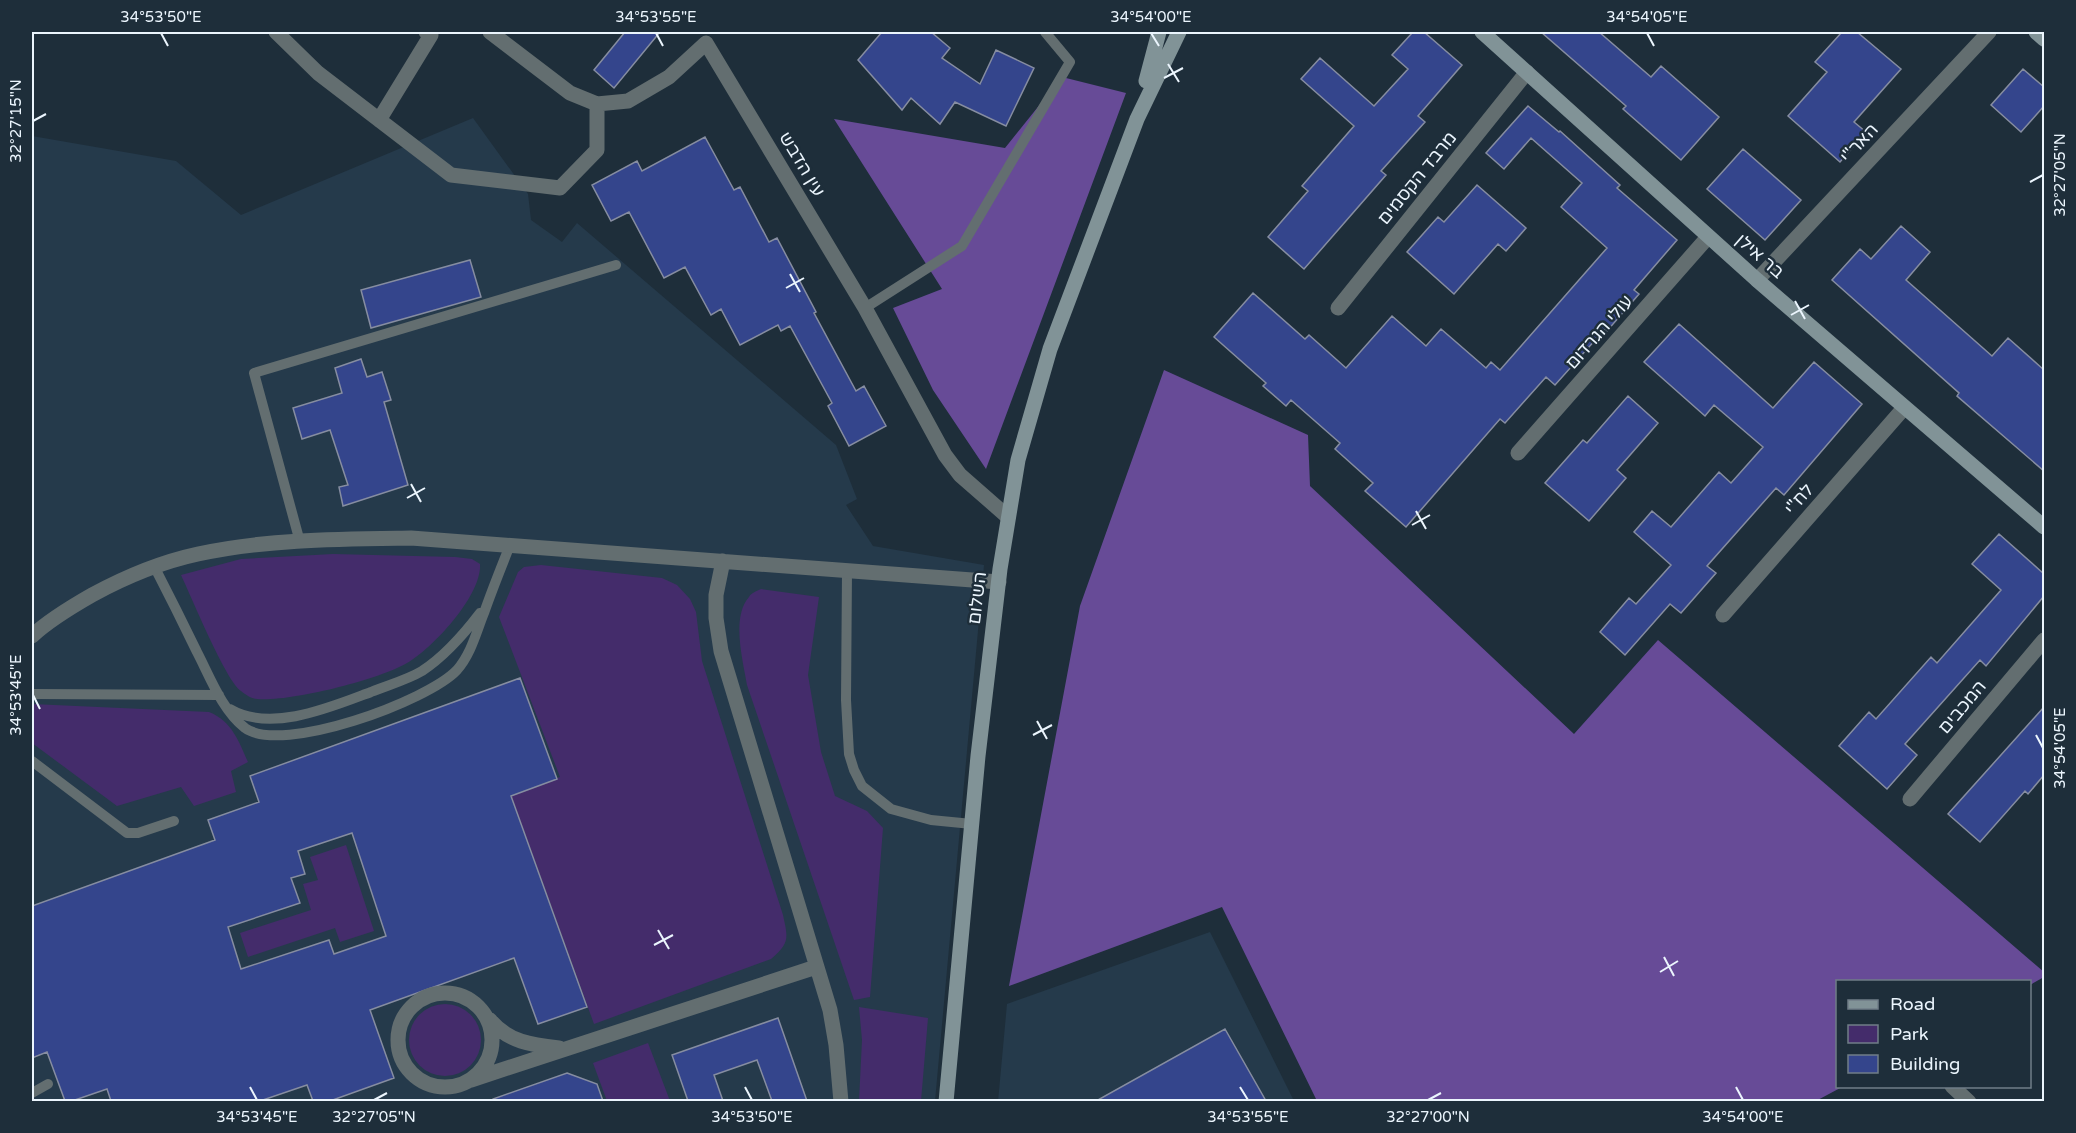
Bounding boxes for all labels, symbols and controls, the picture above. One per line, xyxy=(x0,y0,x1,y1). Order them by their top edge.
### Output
text: 34°53'50"E xyxy=(120,8,202,26)
text: 34°53'55"E xyxy=(615,8,697,26)
text: 34°54'00"E xyxy=(1110,8,1192,26)
text: 34°54'05"E xyxy=(1606,8,1688,26)
text: 32°27'15"N xyxy=(7,79,25,163)
street label: האר"י xyxy=(1835,119,1883,167)
street label: מרבד הקסמים xyxy=(1373,127,1461,229)
street label: עין הדבש xyxy=(774,128,830,200)
text: 32°27'05"N xyxy=(2051,133,2069,217)
street label: בר אילן xyxy=(1731,229,1789,283)
street label: עולי הגרדום xyxy=(1561,290,1637,374)
street label: לח"י xyxy=(1780,479,1818,519)
street label: השלום xyxy=(963,570,991,626)
text: 34°53'45"E xyxy=(7,654,25,736)
street label: המכבים xyxy=(1933,676,1991,738)
text: 34°54'05"E xyxy=(2051,707,2069,789)
legend xyxy=(1836,980,2031,1088)
text: Road xyxy=(1890,993,1935,1015)
text: Park xyxy=(1890,1023,1929,1045)
text: Building xyxy=(1890,1053,1960,1075)
text: 34°53'45"E xyxy=(216,1108,298,1126)
text: 32°27'05"N xyxy=(332,1108,416,1126)
text: 34°53'50"E xyxy=(711,1108,793,1126)
text: 34°53'55"E xyxy=(1207,1108,1289,1126)
text: 32°27'00"N xyxy=(1386,1108,1470,1126)
text: 34°54'00"E xyxy=(1702,1108,1784,1126)

